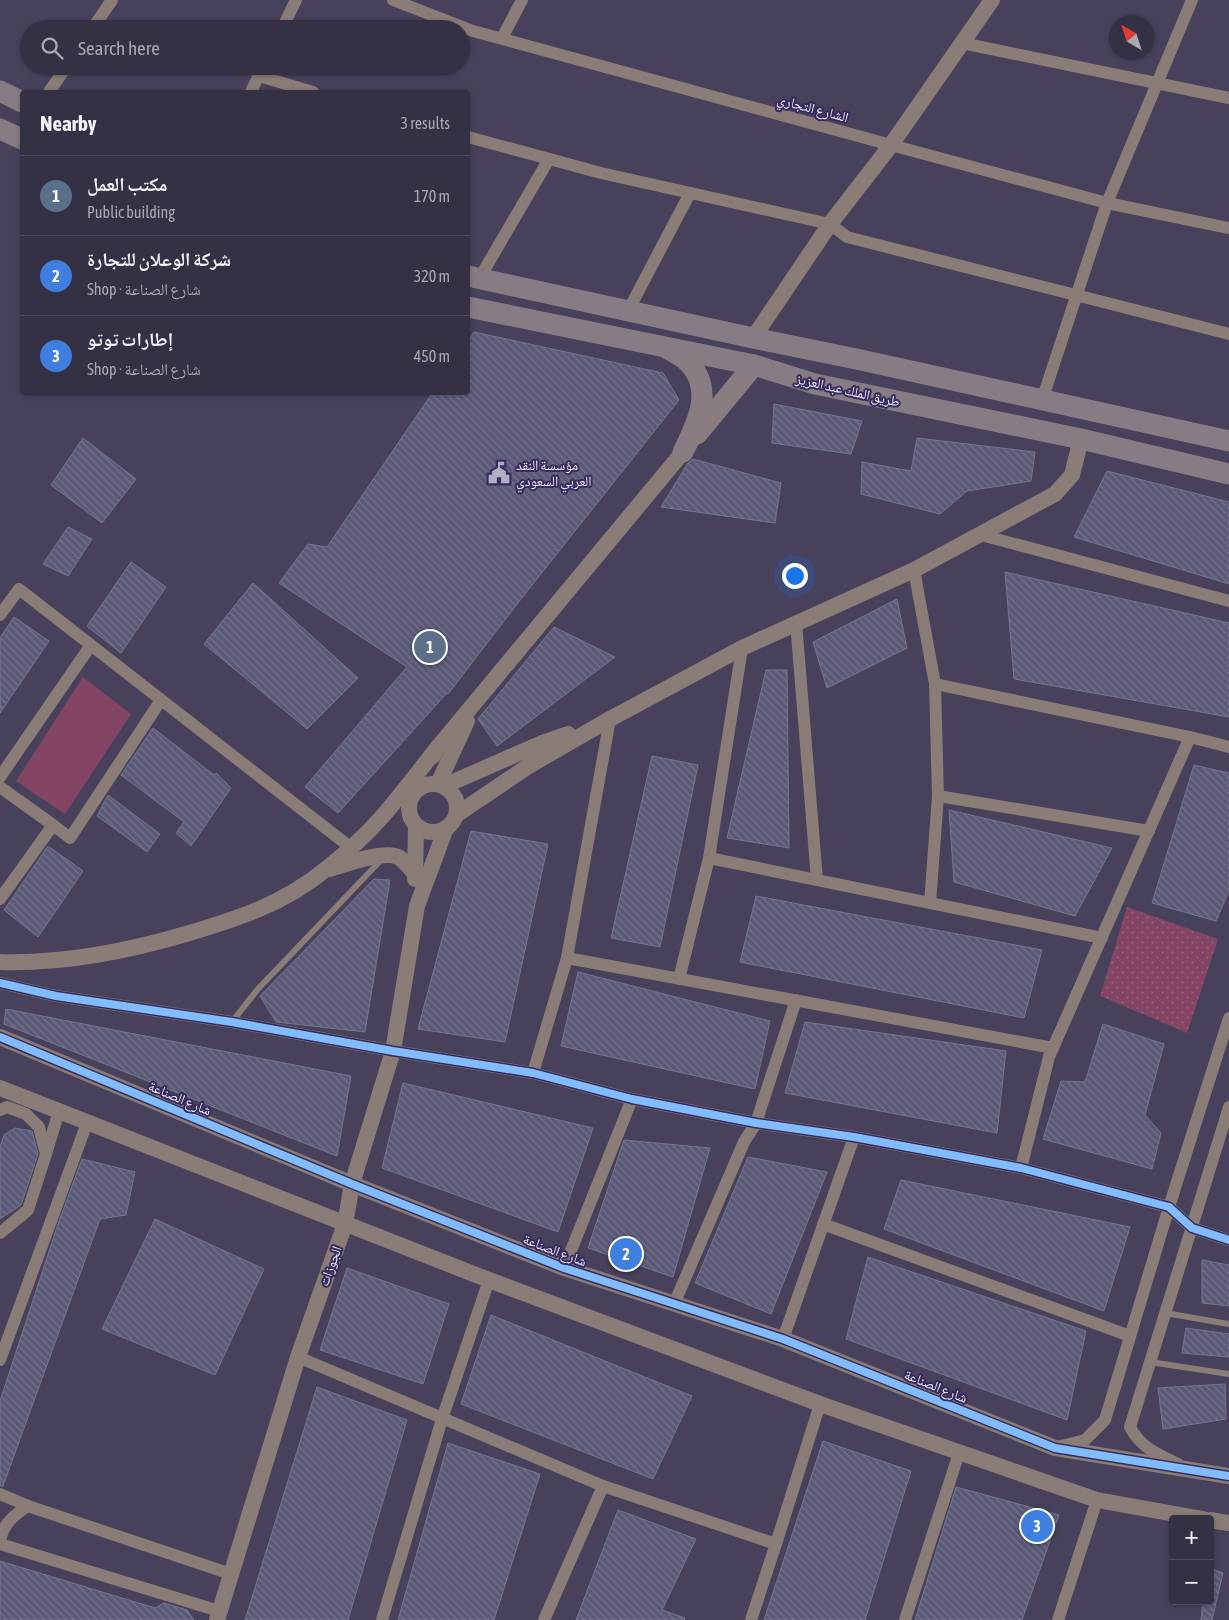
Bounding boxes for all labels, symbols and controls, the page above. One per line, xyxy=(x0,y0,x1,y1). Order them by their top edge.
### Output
north arrow xyxy=(1109,15,1154,60)
search box xyxy=(20,20,470,75)
icon: search xyxy=(38,34,66,62)
text: Search here xyxy=(78,37,160,59)
street label: الشارع التجاري xyxy=(775,91,850,129)
text: Nearby xyxy=(40,111,96,135)
text: 3 results xyxy=(400,114,450,132)
text: مكتب العمل xyxy=(87,173,167,195)
text: 1 xyxy=(52,187,60,205)
text: 170 m xyxy=(414,187,450,205)
text: Public building xyxy=(87,203,175,221)
text: شركة الوعلان للتجارة xyxy=(87,248,231,270)
text: 2 xyxy=(52,267,60,285)
text: 320 m xyxy=(414,267,450,285)
text: Shop · شارع الصناعة xyxy=(87,280,201,298)
text: إطارات توتو xyxy=(87,328,173,350)
text: 3 xyxy=(52,347,60,365)
text: 450 m xyxy=(414,347,450,365)
text: Shop · شارع الصناعة xyxy=(87,360,201,378)
street label: طريق الملك عبد العزيز xyxy=(793,370,902,412)
place label: مؤسسة النقد العربي السعودي xyxy=(516,457,592,493)
public building icon: مؤسسة النقد العربي السعودي xyxy=(486,460,512,486)
your location xyxy=(782,563,808,589)
pin: 1 xyxy=(414,628,446,666)
street label: شارع الصناعة xyxy=(145,1078,214,1120)
street label: شارع الصناعة xyxy=(520,1231,589,1271)
pin: 2 xyxy=(610,1235,642,1273)
street label: الجوزات xyxy=(315,1244,346,1289)
street label: شارع الصناعة xyxy=(901,1366,970,1408)
pin: 3 xyxy=(1021,1507,1053,1545)
map controls xyxy=(1169,1515,1214,1605)
button: + xyxy=(1169,1515,1214,1560)
button: − xyxy=(1169,1560,1214,1605)

